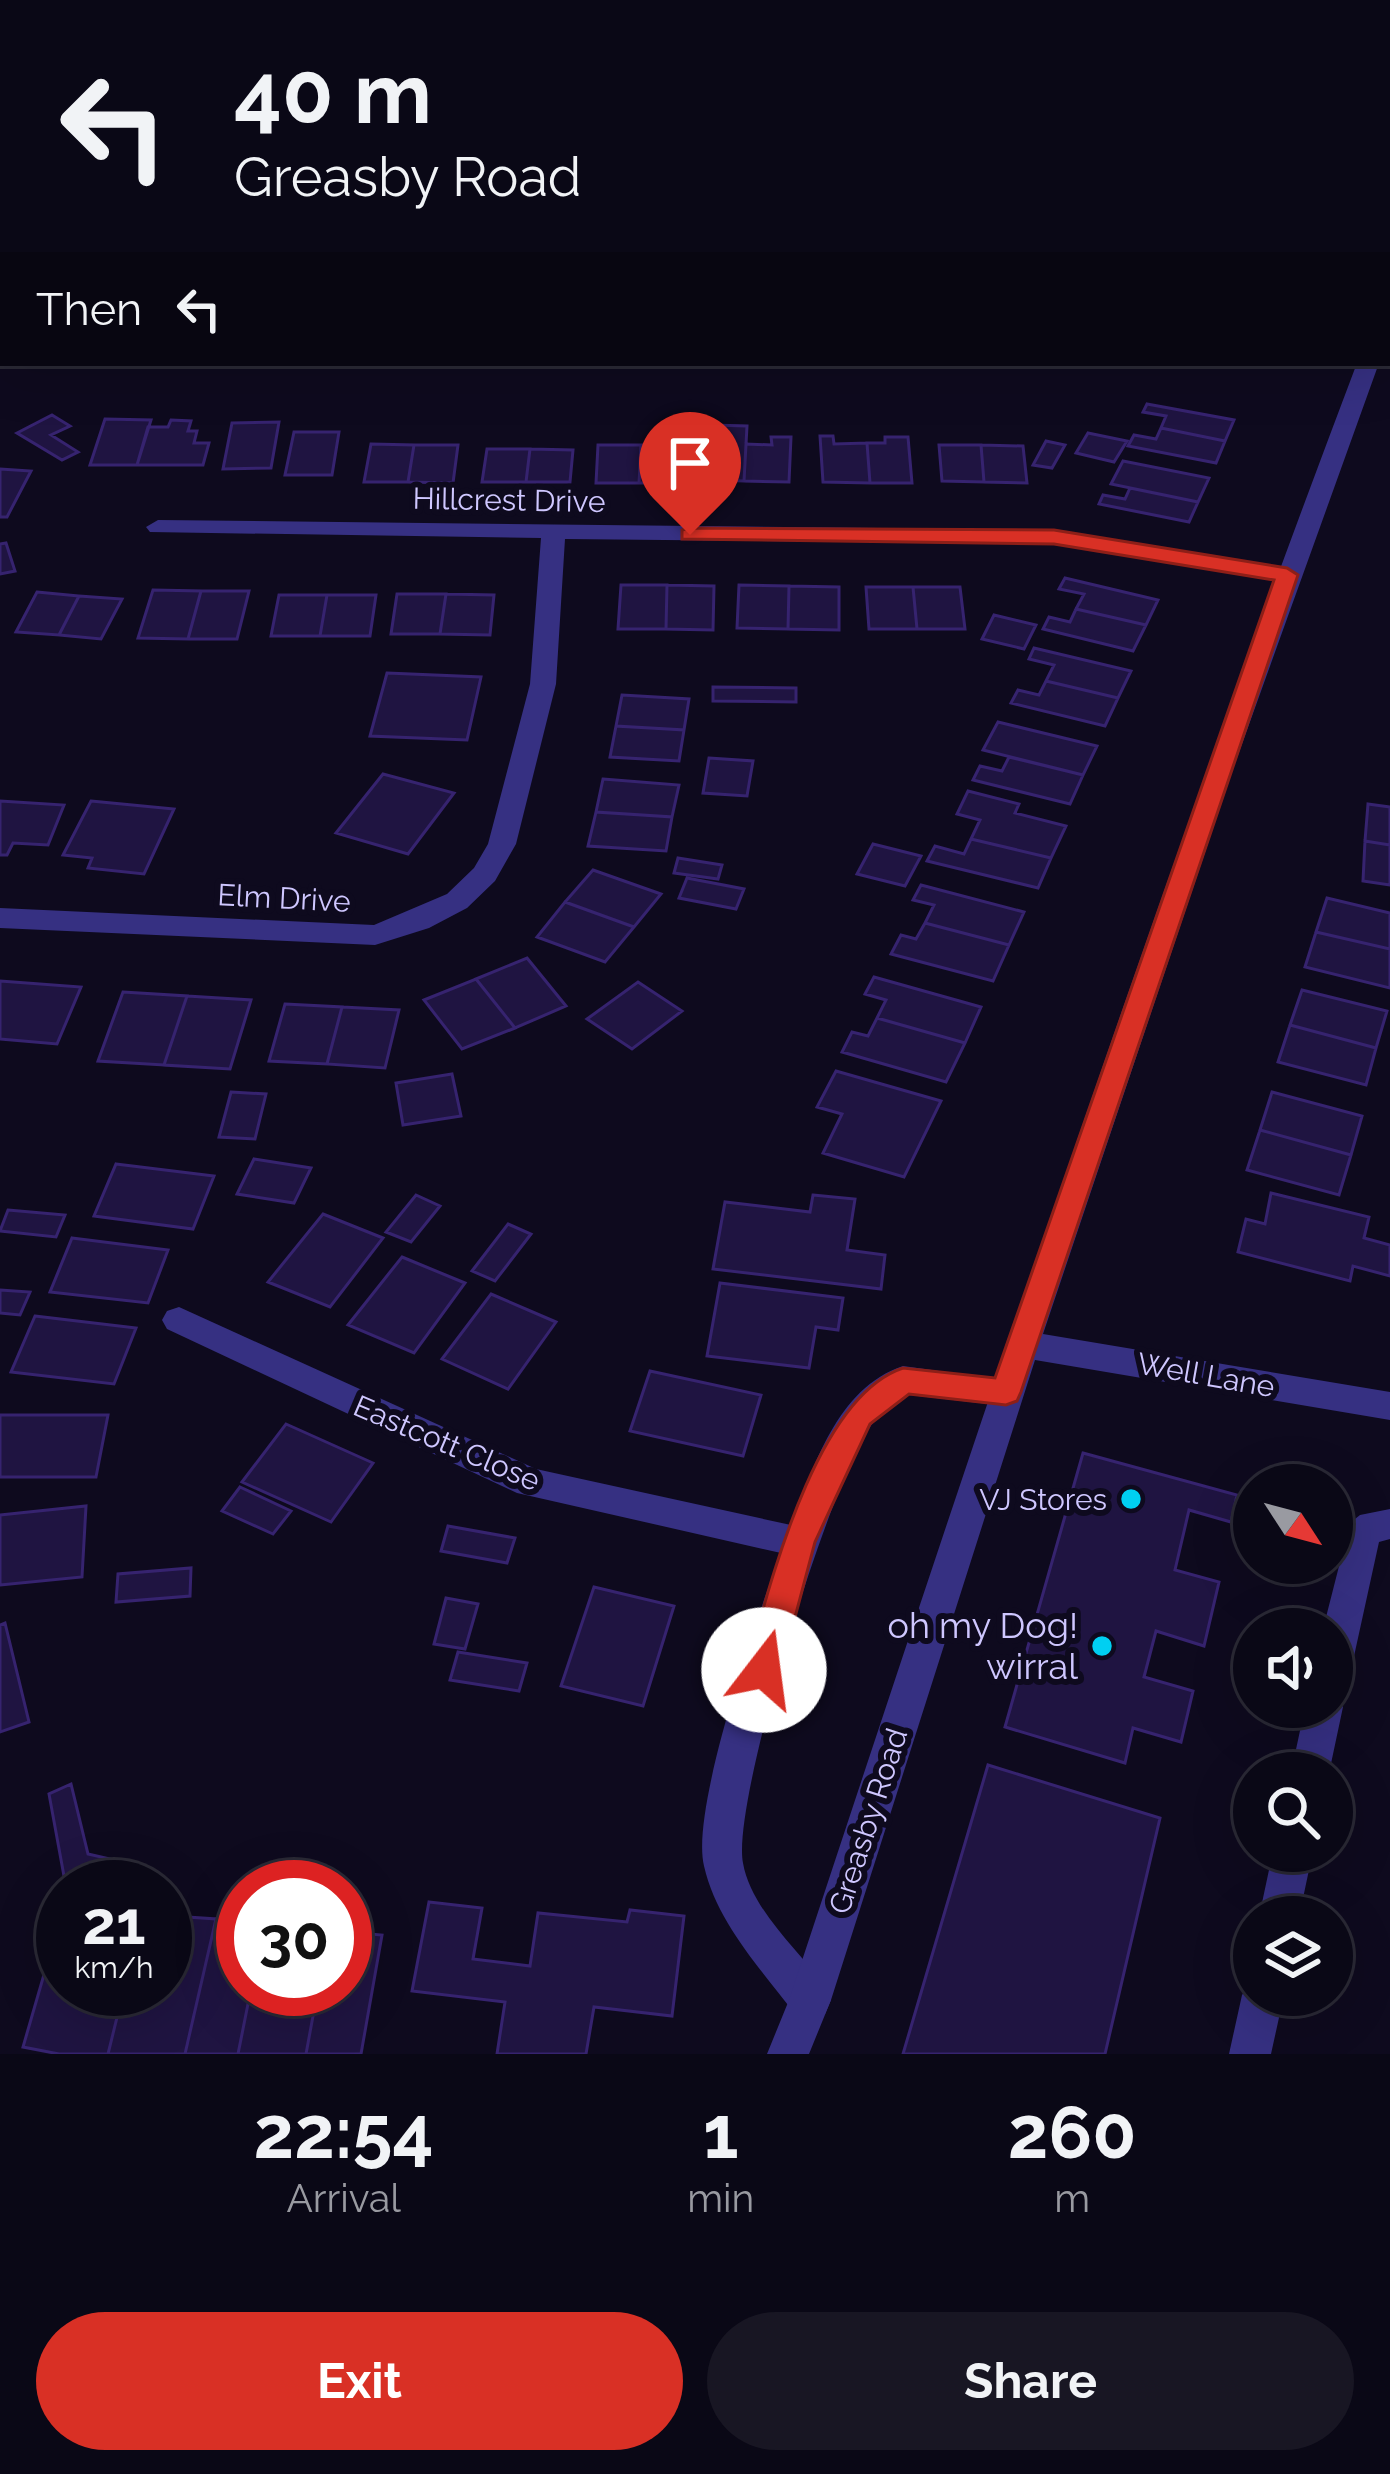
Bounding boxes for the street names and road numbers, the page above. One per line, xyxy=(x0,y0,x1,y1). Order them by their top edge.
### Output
street label: Hillcrest Drive xyxy=(412,481,606,519)
street label: Elm Drive xyxy=(217,877,351,919)
street label: Well Lane xyxy=(1135,1346,1277,1404)
street label: Eastcott Close xyxy=(348,1388,546,1498)
street label: Greasby Road xyxy=(822,1724,914,1918)

